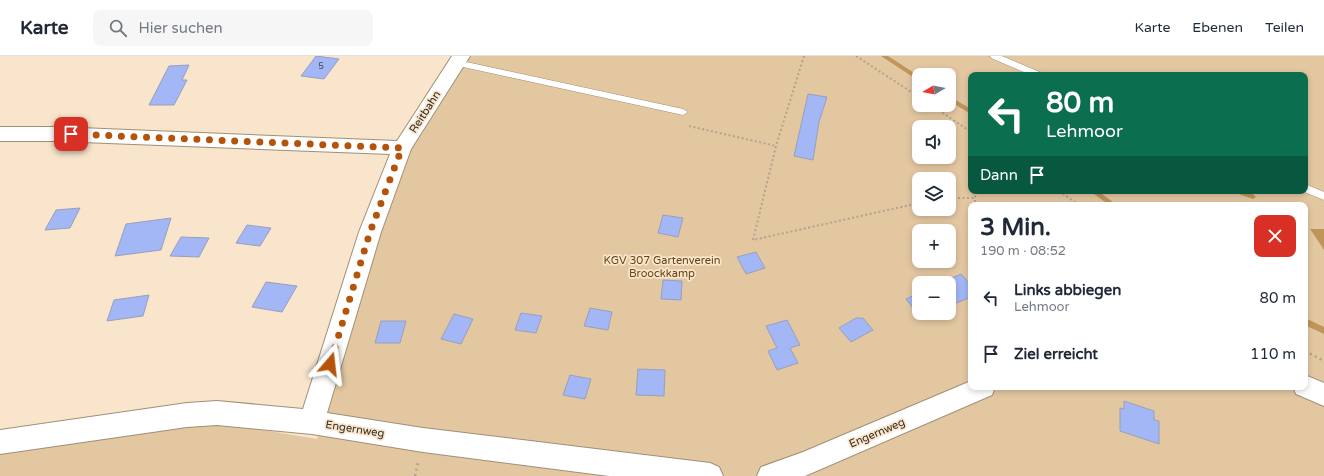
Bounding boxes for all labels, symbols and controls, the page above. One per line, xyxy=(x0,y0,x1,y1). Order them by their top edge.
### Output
search box xyxy=(93,10,373,46)
text: Karte xyxy=(20,17,69,39)
icon: search xyxy=(107,17,129,39)
text: Hier suchen xyxy=(139,19,223,37)
text: Karte xyxy=(1135,19,1170,36)
text: Ebenen xyxy=(1192,19,1243,36)
text: Teilen xyxy=(1265,19,1304,36)
house number: 5 xyxy=(318,61,324,72)
north arrow xyxy=(912,68,956,112)
map controls xyxy=(912,68,956,320)
text: 80 m xyxy=(1046,86,1114,120)
icon: left xyxy=(980,88,1032,140)
street label: Reitbahn xyxy=(407,89,443,135)
pin xyxy=(54,117,88,151)
button: sound xyxy=(912,120,956,164)
text: Lehmoor xyxy=(1046,120,1123,142)
icon: arrive xyxy=(60,123,82,145)
icon: arrive xyxy=(1026,164,1048,186)
text: Dann xyxy=(980,166,1018,184)
button: layers xyxy=(912,172,956,216)
text: 3 Min. xyxy=(980,213,1051,242)
button: close xyxy=(1254,215,1296,257)
button: + xyxy=(912,224,956,268)
text: 190 m · 08:52 xyxy=(980,243,1066,259)
park label: KGV 307 Gartenverein Broockkamp xyxy=(604,254,720,280)
button: − xyxy=(912,276,956,320)
text: Links abbiegen xyxy=(1014,281,1121,299)
icon: left xyxy=(980,287,1002,309)
text: 80 m xyxy=(1259,289,1296,307)
text: Lehmoor xyxy=(1014,299,1069,315)
position arrow xyxy=(309,343,351,385)
icon: arrive xyxy=(980,343,1002,365)
text: Ziel erreicht xyxy=(1014,345,1098,363)
text: 110 m xyxy=(1250,345,1296,363)
street label: Engernweg xyxy=(847,415,907,451)
street label: Engernweg xyxy=(325,418,385,440)

